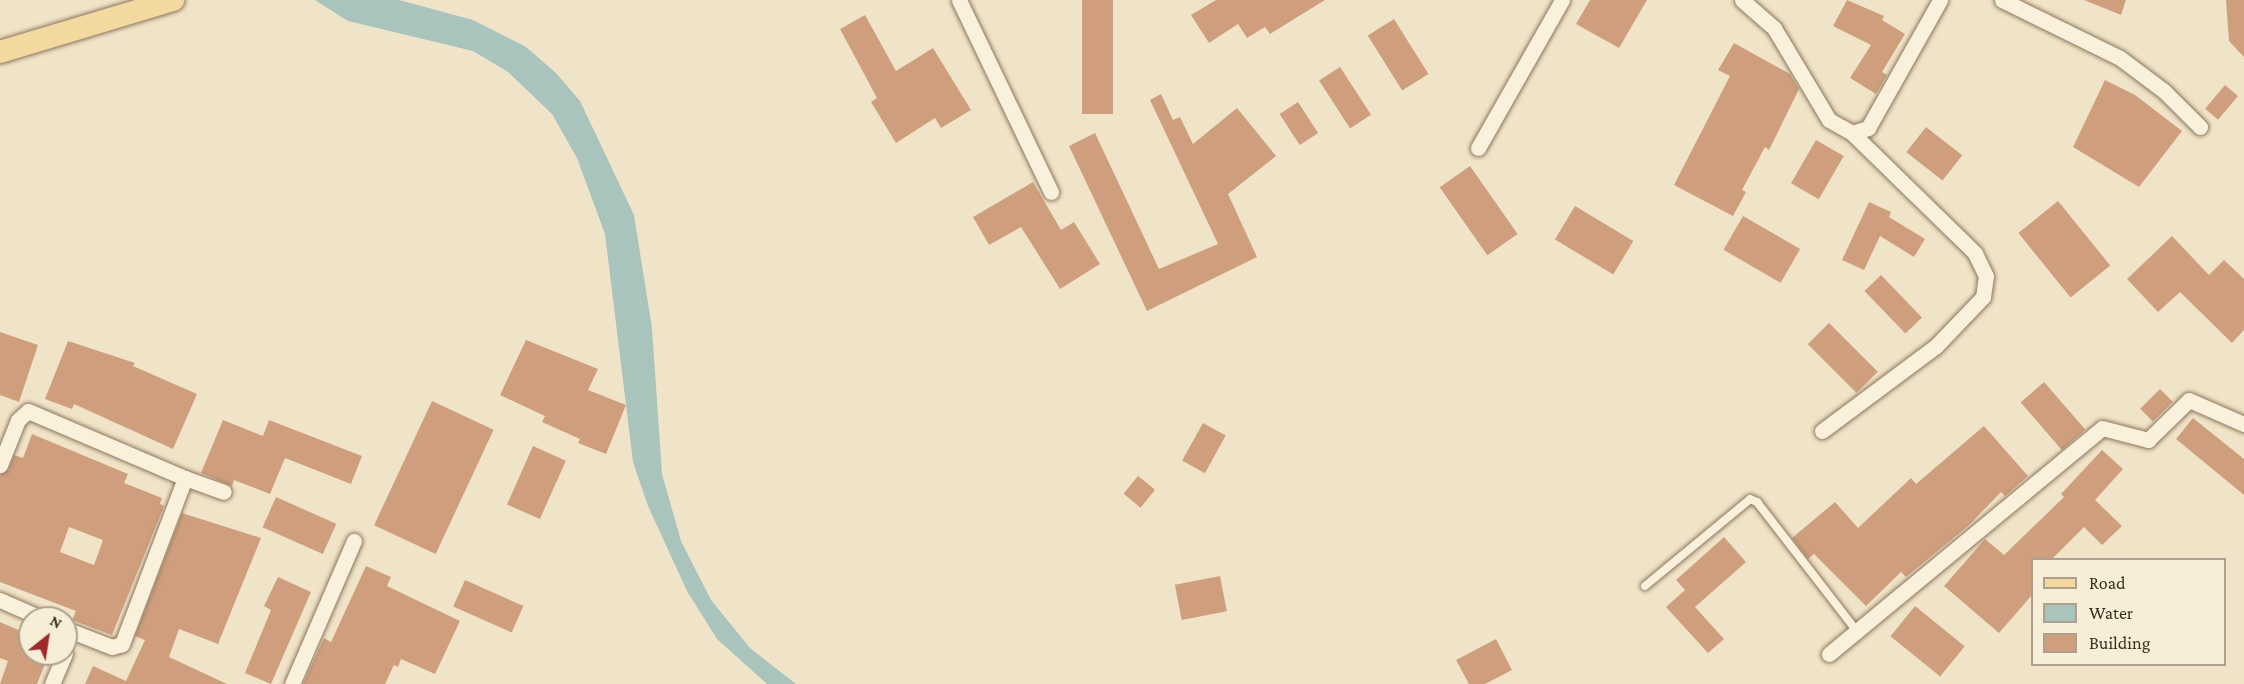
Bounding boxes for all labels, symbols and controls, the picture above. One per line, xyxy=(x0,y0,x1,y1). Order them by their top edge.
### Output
legend xyxy=(2031,558,2226,666)
text: Road xyxy=(2089,573,2126,593)
text: Water xyxy=(2089,603,2133,623)
north arrow xyxy=(18,606,78,666)
text: N xyxy=(47,612,65,632)
text: Building xyxy=(2089,633,2150,653)

